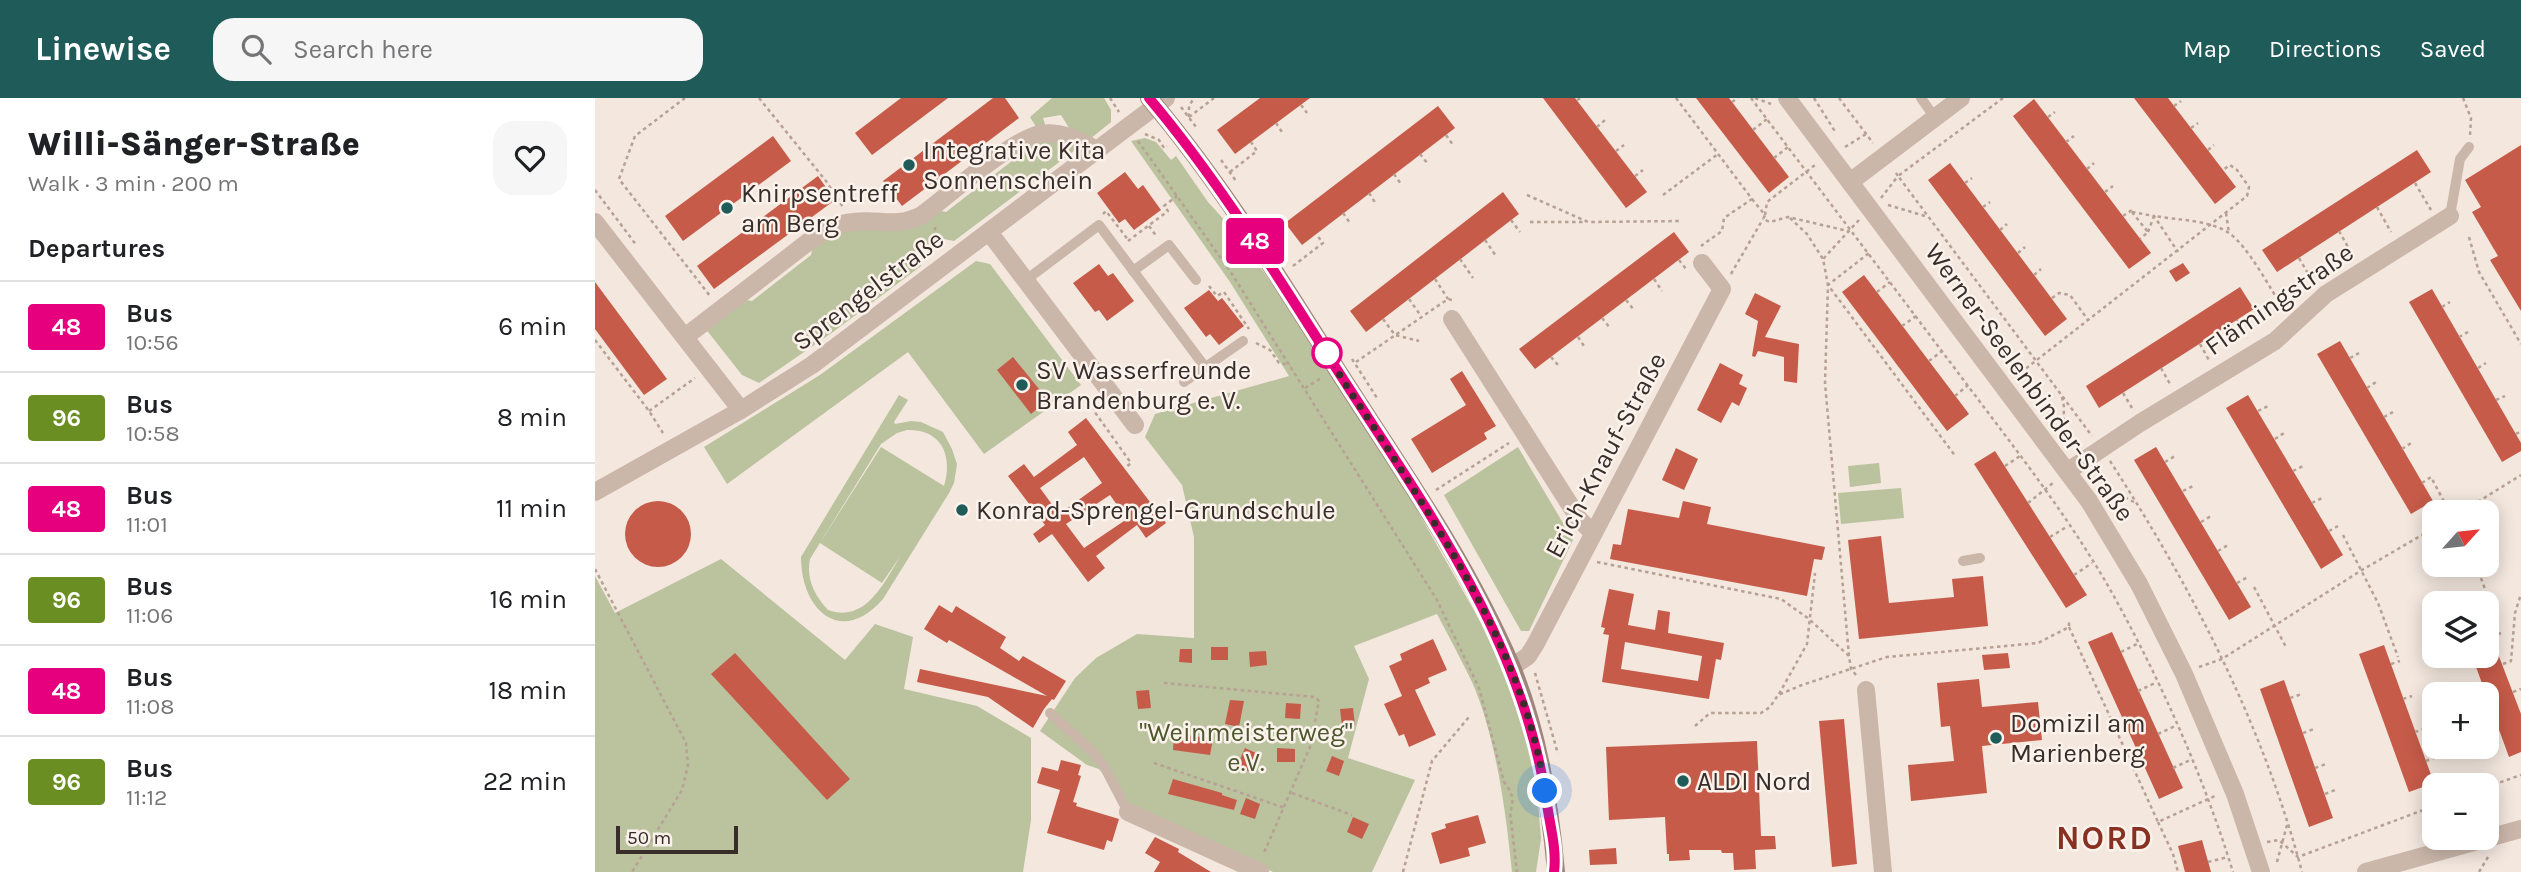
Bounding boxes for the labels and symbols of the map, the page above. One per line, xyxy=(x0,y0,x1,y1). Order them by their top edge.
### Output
place label: Integrative Kita Sonnenschein xyxy=(923,135,1105,196)
marker: Integrative Kita Sonnenschein xyxy=(901,157,917,173)
place label: Knirpsentreff am Berg xyxy=(741,178,899,239)
marker: Knirpsentreff am Berg xyxy=(719,200,735,216)
line badge: 48 xyxy=(1223,218,1287,264)
street label: Sprengelstraße xyxy=(787,224,950,357)
street label: Werner-Seelenbinder-Straße xyxy=(1918,237,2141,527)
street label: Flämingstraße xyxy=(2199,237,2359,362)
unlabelled marker xyxy=(1312,338,1342,368)
street label: Erich-Knauf-Straße xyxy=(1538,347,1673,563)
place label: SV Wasserfreunde Brandenburg e. V. xyxy=(1036,355,1251,416)
marker: SV Wasserfreunde Brandenburg e. V. xyxy=(1014,377,1030,393)
place label: Konrad-Sprengel-Grundschule xyxy=(976,495,1336,526)
north arrow xyxy=(2422,500,2499,578)
marker: Konrad-Sprengel-Grundschule xyxy=(954,502,970,518)
place label: Domizil am Marienberg xyxy=(2010,708,2146,769)
park label: "Weinmeisterweg" e.V. xyxy=(1139,717,1353,778)
marker: Domizil am Marienberg xyxy=(1988,730,2004,746)
place label: ALDI Nord xyxy=(1697,766,1812,797)
your location xyxy=(1527,773,1562,808)
marker: ALDI Nord xyxy=(1675,773,1691,789)
district label: NORD xyxy=(2056,819,2154,857)
scale bar xyxy=(616,823,739,855)

